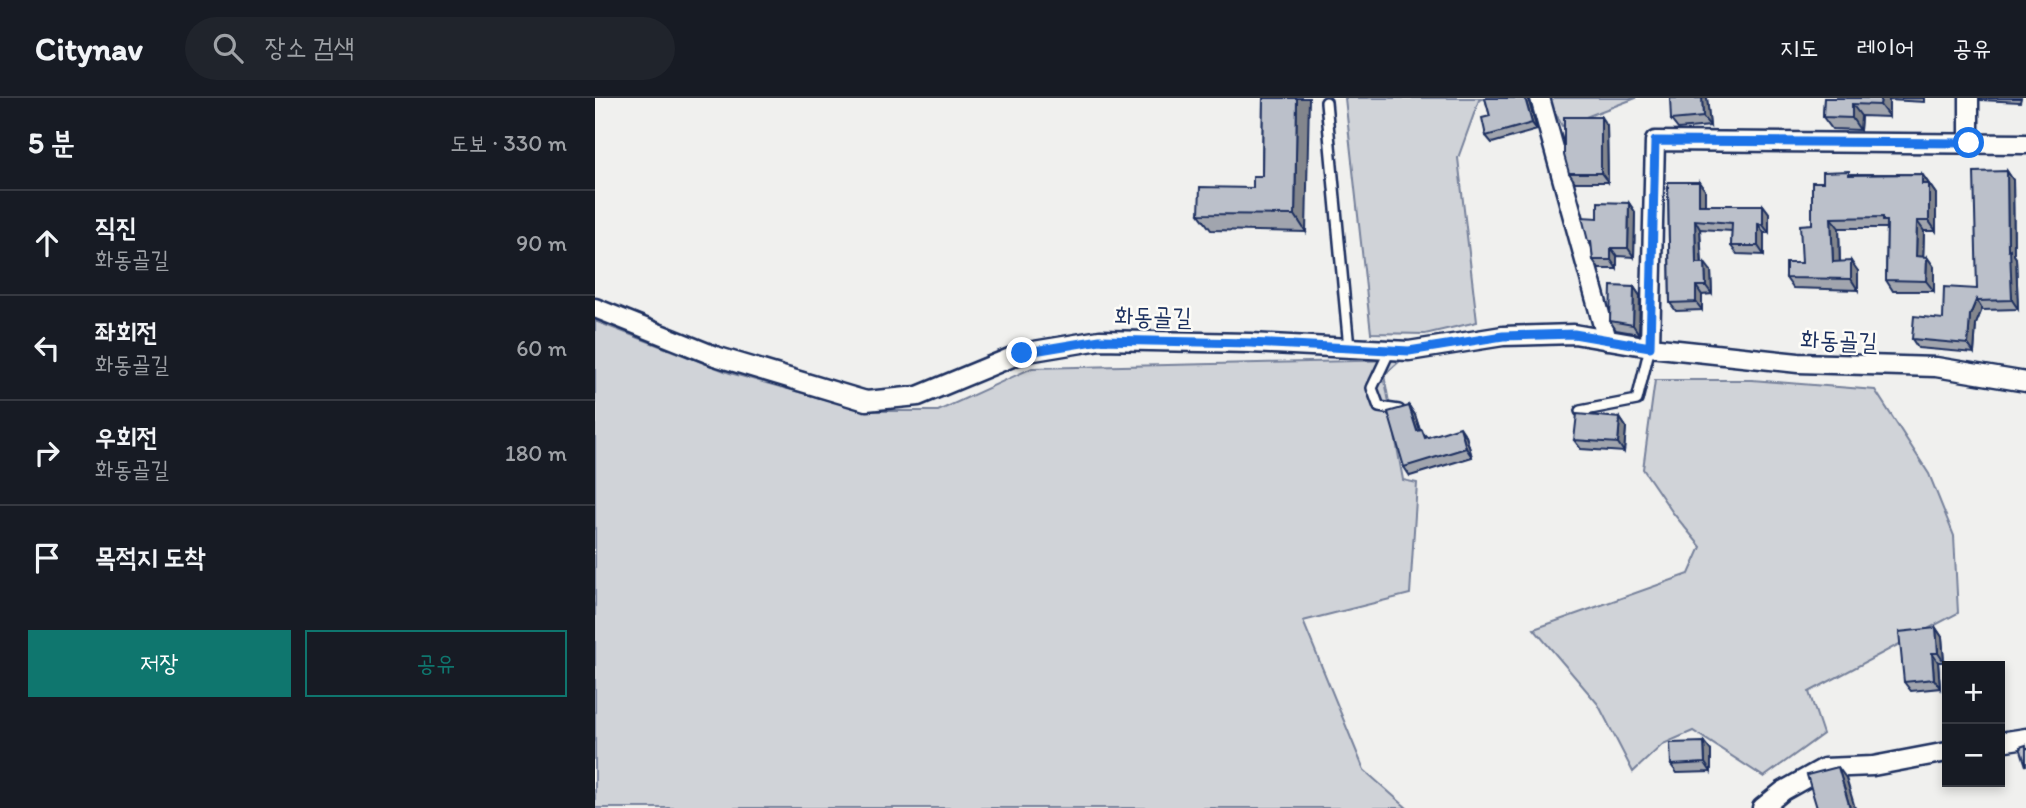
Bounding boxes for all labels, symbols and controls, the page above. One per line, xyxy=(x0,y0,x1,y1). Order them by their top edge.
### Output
search box xyxy=(185,17,675,80)
text: Citynav xyxy=(35,29,143,68)
icon: search xyxy=(209,29,247,67)
text: 장소 검색 xyxy=(265,31,354,63)
text: 지도 xyxy=(1780,33,1818,62)
text: 레이어 xyxy=(1856,33,1914,62)
text: 공유 xyxy=(1952,33,1991,62)
text: 5 분 xyxy=(28,124,75,161)
route start xyxy=(1953,127,1984,158)
text: 도보 · 330 m xyxy=(450,129,567,157)
text: 직진 xyxy=(95,211,137,243)
icon: ahead xyxy=(28,224,66,262)
text: 90 m xyxy=(516,229,567,257)
text: 화동골길 xyxy=(95,245,169,273)
street label: 화동골길 xyxy=(1114,301,1192,331)
text: 좌회전 xyxy=(95,316,158,348)
street label: 화동골길 xyxy=(1800,324,1878,356)
icon: left xyxy=(28,329,66,367)
text: 60 m xyxy=(516,334,567,362)
route end xyxy=(1006,337,1037,368)
text: 화동골길 xyxy=(95,350,169,378)
text: 우회전 xyxy=(95,421,158,453)
icon: right xyxy=(28,434,66,472)
text: 180 m xyxy=(505,439,567,467)
text: 화동골길 xyxy=(95,455,169,483)
icon: arrive xyxy=(28,539,66,577)
text: 목적지 도착 xyxy=(95,541,205,573)
button: 저장 xyxy=(28,630,291,697)
button: 공유 xyxy=(305,630,567,697)
map controls xyxy=(1942,661,2005,787)
button: + xyxy=(1942,661,2005,724)
button: − xyxy=(1942,724,2005,787)

